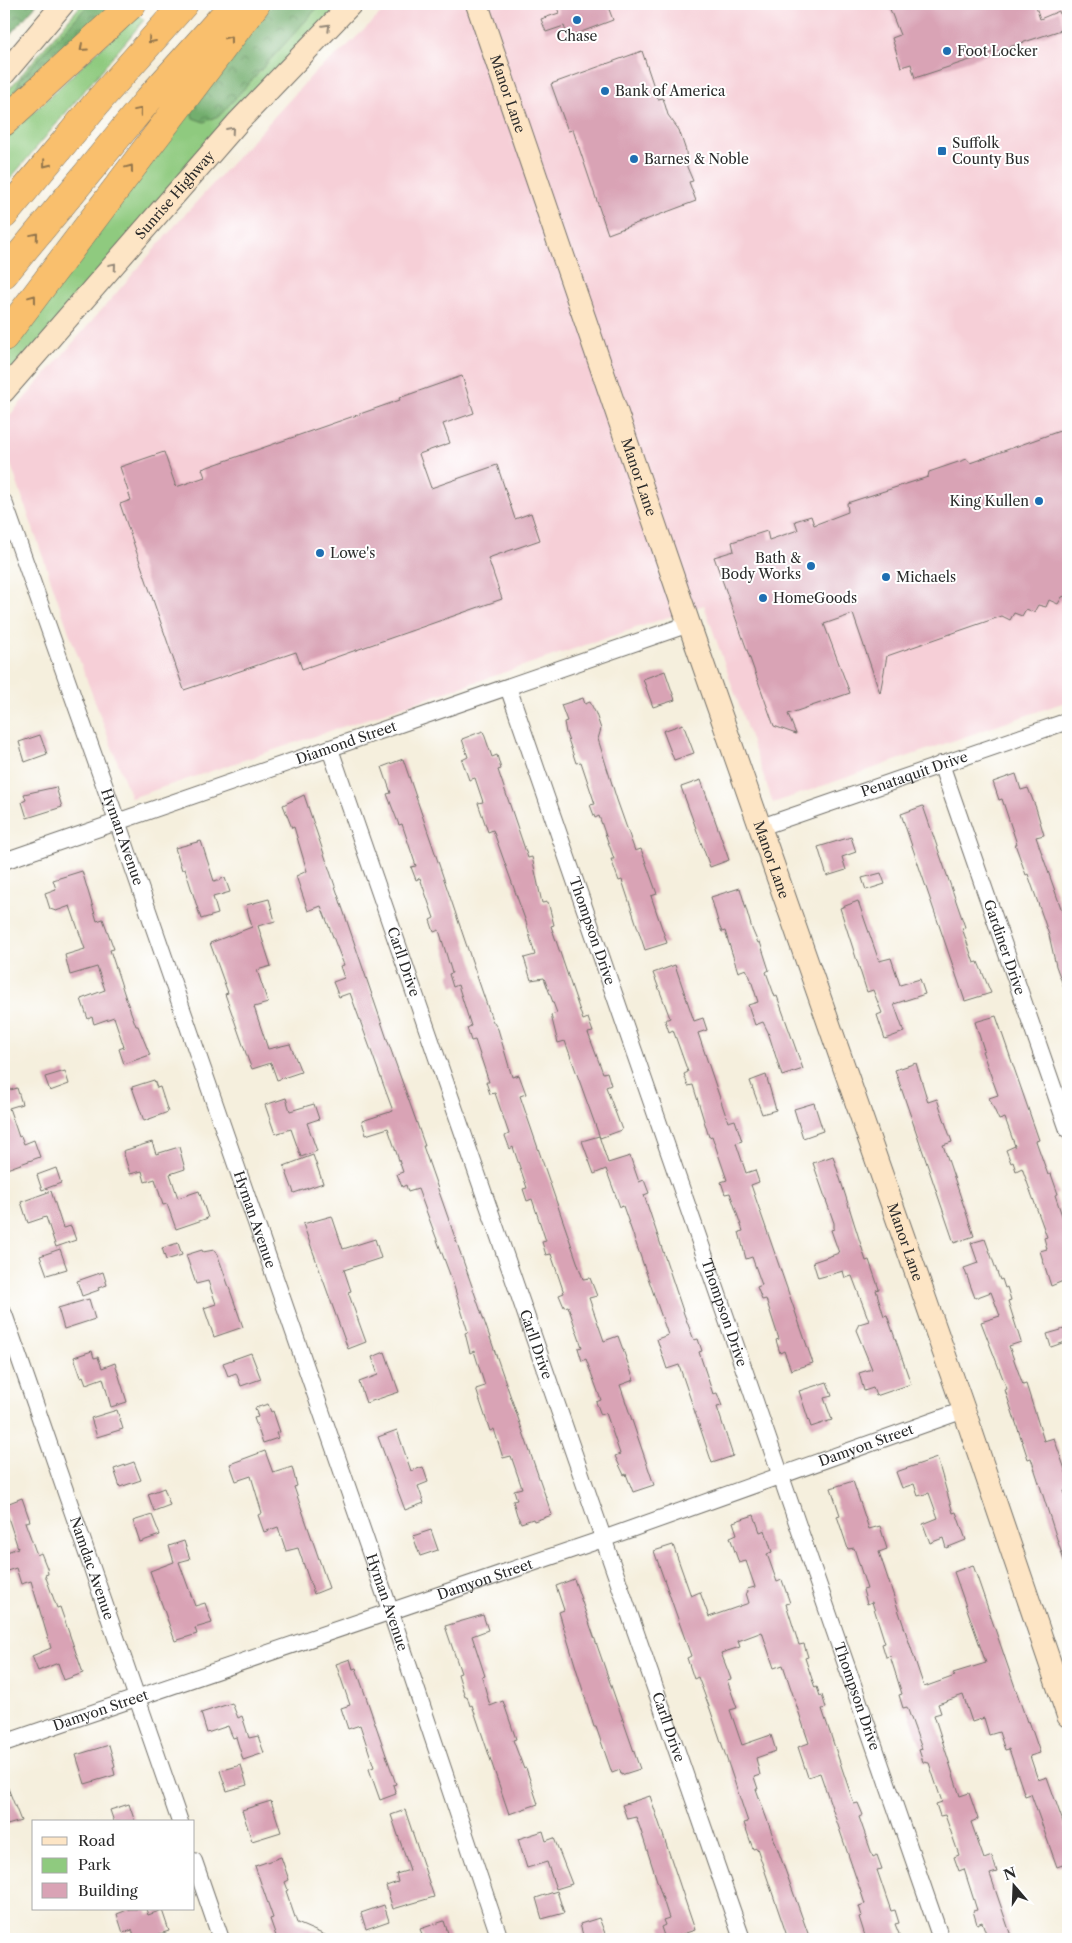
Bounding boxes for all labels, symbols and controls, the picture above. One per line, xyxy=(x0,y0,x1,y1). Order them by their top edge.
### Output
marker: Chase xyxy=(571,14,583,26)
one-way arrow xyxy=(321,24,330,33)
place label: Chase xyxy=(557,27,598,45)
one-way arrow xyxy=(148,35,157,44)
one-way arrow xyxy=(223,36,231,45)
one-way arrow xyxy=(79,42,88,51)
place label: Foot Locker xyxy=(957,42,1038,60)
marker: Foot Locker xyxy=(941,45,953,57)
street label: Manor Lane xyxy=(486,53,529,135)
place label: Bank of America xyxy=(615,82,726,100)
marker: Bank of America xyxy=(599,85,611,97)
one-way arrow xyxy=(133,108,141,117)
one-way arrow xyxy=(225,127,234,136)
place label: Suffolk County Bus xyxy=(952,134,1029,168)
marker: Suffolk County Bus xyxy=(936,145,948,157)
street label: Sunrise Highway xyxy=(131,147,218,243)
place label: Barnes & Noble xyxy=(644,150,749,168)
marker: Barnes & Noble xyxy=(628,153,640,165)
one-way arrow xyxy=(44,158,52,167)
one-way arrow xyxy=(125,165,133,174)
one-way arrow xyxy=(29,233,37,242)
one-way arrow xyxy=(107,262,116,271)
one-way arrow xyxy=(27,294,36,304)
street label: Manor Lane xyxy=(617,436,660,519)
place label: King Kullen xyxy=(950,492,1029,510)
marker: King Kullen xyxy=(1033,495,1045,507)
place label: Lowe's xyxy=(330,544,375,562)
marker: Lowe's xyxy=(314,547,326,559)
place label: Bath & Body Works xyxy=(721,549,802,583)
marker: Bath & Body Works xyxy=(805,560,817,572)
place label: Michaels xyxy=(896,568,956,586)
marker: Michaels xyxy=(880,571,892,583)
place label: HomeGoods xyxy=(773,589,857,607)
marker: HomeGoods xyxy=(757,592,769,604)
street label: Diamond Street xyxy=(293,717,399,768)
street label: Penataquit Drive xyxy=(858,747,970,801)
street label: Hyman Avenue xyxy=(97,786,148,888)
street label: Manor Lane xyxy=(750,818,793,901)
street label: Thompson Drive xyxy=(565,874,619,987)
street label: Gardiner Drive xyxy=(980,897,1029,997)
street label: Carll Drive xyxy=(383,924,424,999)
street label: Hyman Avenue xyxy=(230,1168,280,1271)
street label: Manor Lane xyxy=(883,1201,927,1284)
street label: Thompson Drive xyxy=(697,1256,751,1369)
street label: Carll Drive xyxy=(516,1307,557,1382)
street label: Damyon Street xyxy=(816,1420,916,1470)
street label: Namdac Avenue xyxy=(66,1514,118,1622)
street label: Hyman Avenue xyxy=(362,1551,412,1653)
street label: Damyon Street xyxy=(435,1555,535,1604)
street label: Thompson Drive xyxy=(830,1640,884,1753)
street label: Damyon Street xyxy=(50,1686,151,1735)
street label: Carll Drive xyxy=(648,1690,689,1764)
legend xyxy=(32,1820,195,1910)
text: Road xyxy=(78,1831,115,1850)
text: Park xyxy=(78,1855,112,1874)
north arrow xyxy=(990,1860,1040,1910)
text: N xyxy=(1001,1863,1018,1884)
text: Building xyxy=(78,1881,138,1900)

